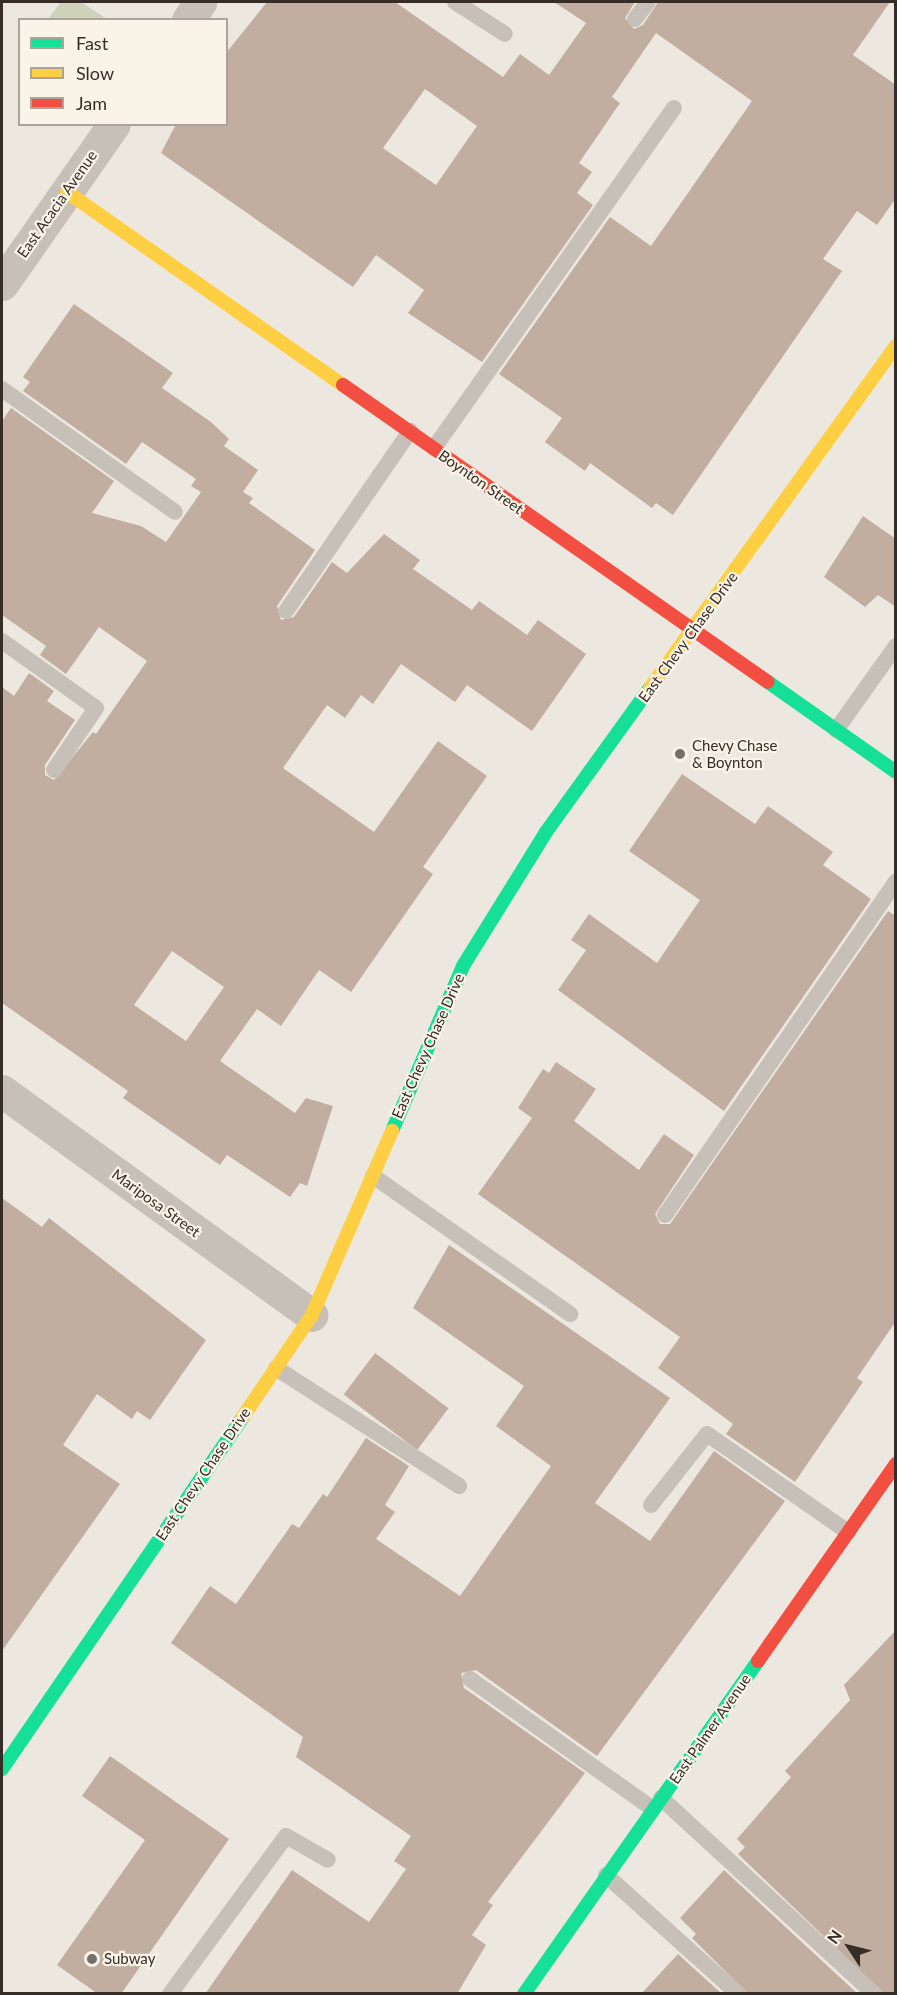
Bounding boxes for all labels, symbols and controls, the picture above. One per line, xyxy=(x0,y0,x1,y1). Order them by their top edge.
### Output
legend xyxy=(18,18,228,126)
text: Fast xyxy=(76,32,108,54)
text: Slow xyxy=(76,62,114,84)
text: Jam xyxy=(76,92,107,114)
street label: East Acacia Avenue xyxy=(13,146,101,262)
street label: Boynton Street xyxy=(435,446,527,518)
street label: East Chevy Chase Drive xyxy=(635,568,741,706)
place label: Chevy Chase & Boynton xyxy=(692,736,778,771)
marker: Chevy Chase & Boynton xyxy=(673,747,687,761)
street label: East Chevy Chase Drive xyxy=(388,971,468,1121)
street label: Mariposa Street xyxy=(108,1165,204,1241)
street label: East Chevy Chase Drive xyxy=(152,1404,254,1544)
street label: East Palmer Avenue xyxy=(665,1670,755,1788)
north arrow xyxy=(819,1917,879,1977)
text: N xyxy=(823,1926,845,1947)
place label: Subway xyxy=(104,1950,155,1968)
marker: Subway xyxy=(85,1952,99,1966)

